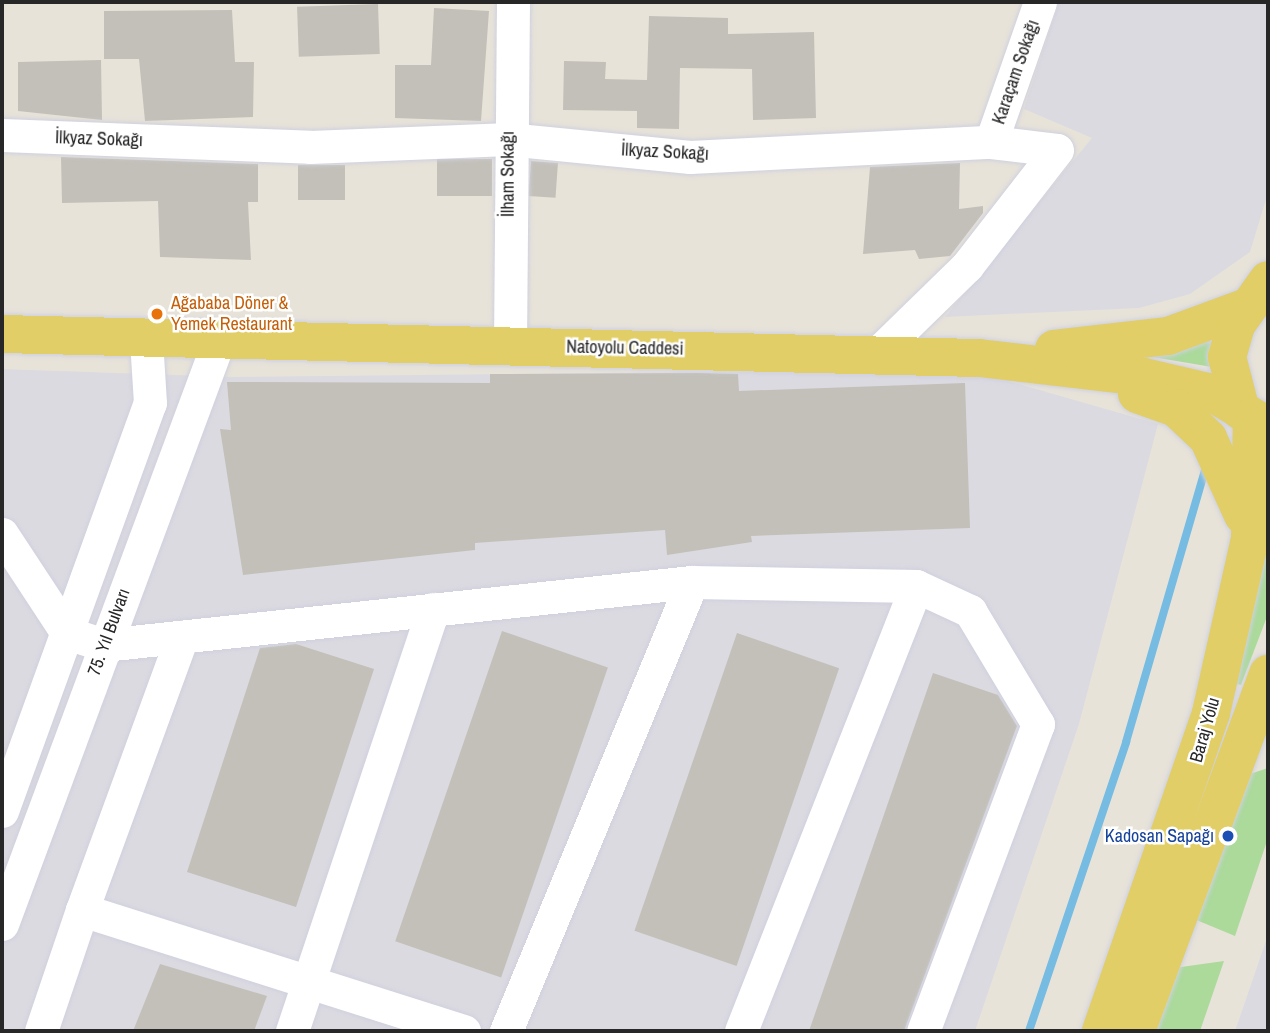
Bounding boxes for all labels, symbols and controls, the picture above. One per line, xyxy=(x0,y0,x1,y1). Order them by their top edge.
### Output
street label: Karaçam Sokağı xyxy=(988,17,1044,127)
street label: İlkyaz Sokağı xyxy=(55,127,143,151)
street label: İlham Sokağı xyxy=(497,131,519,217)
street label: İlkyaz Sokağı xyxy=(621,139,709,165)
place label: Ağababa Döner & Yemek Restaurant xyxy=(171,293,292,336)
marker: Ağababa Döner & Yemek Restaurant xyxy=(149,306,165,322)
street label: Natoyolu Caddesi xyxy=(566,336,684,360)
street label: 75. Yıl Bulvarı xyxy=(83,585,135,679)
street label: Baraj Yolu xyxy=(1185,695,1225,765)
place label: Kadosan Sapağı xyxy=(1105,825,1214,847)
marker: Kadosan Sapağı xyxy=(1220,828,1236,844)

